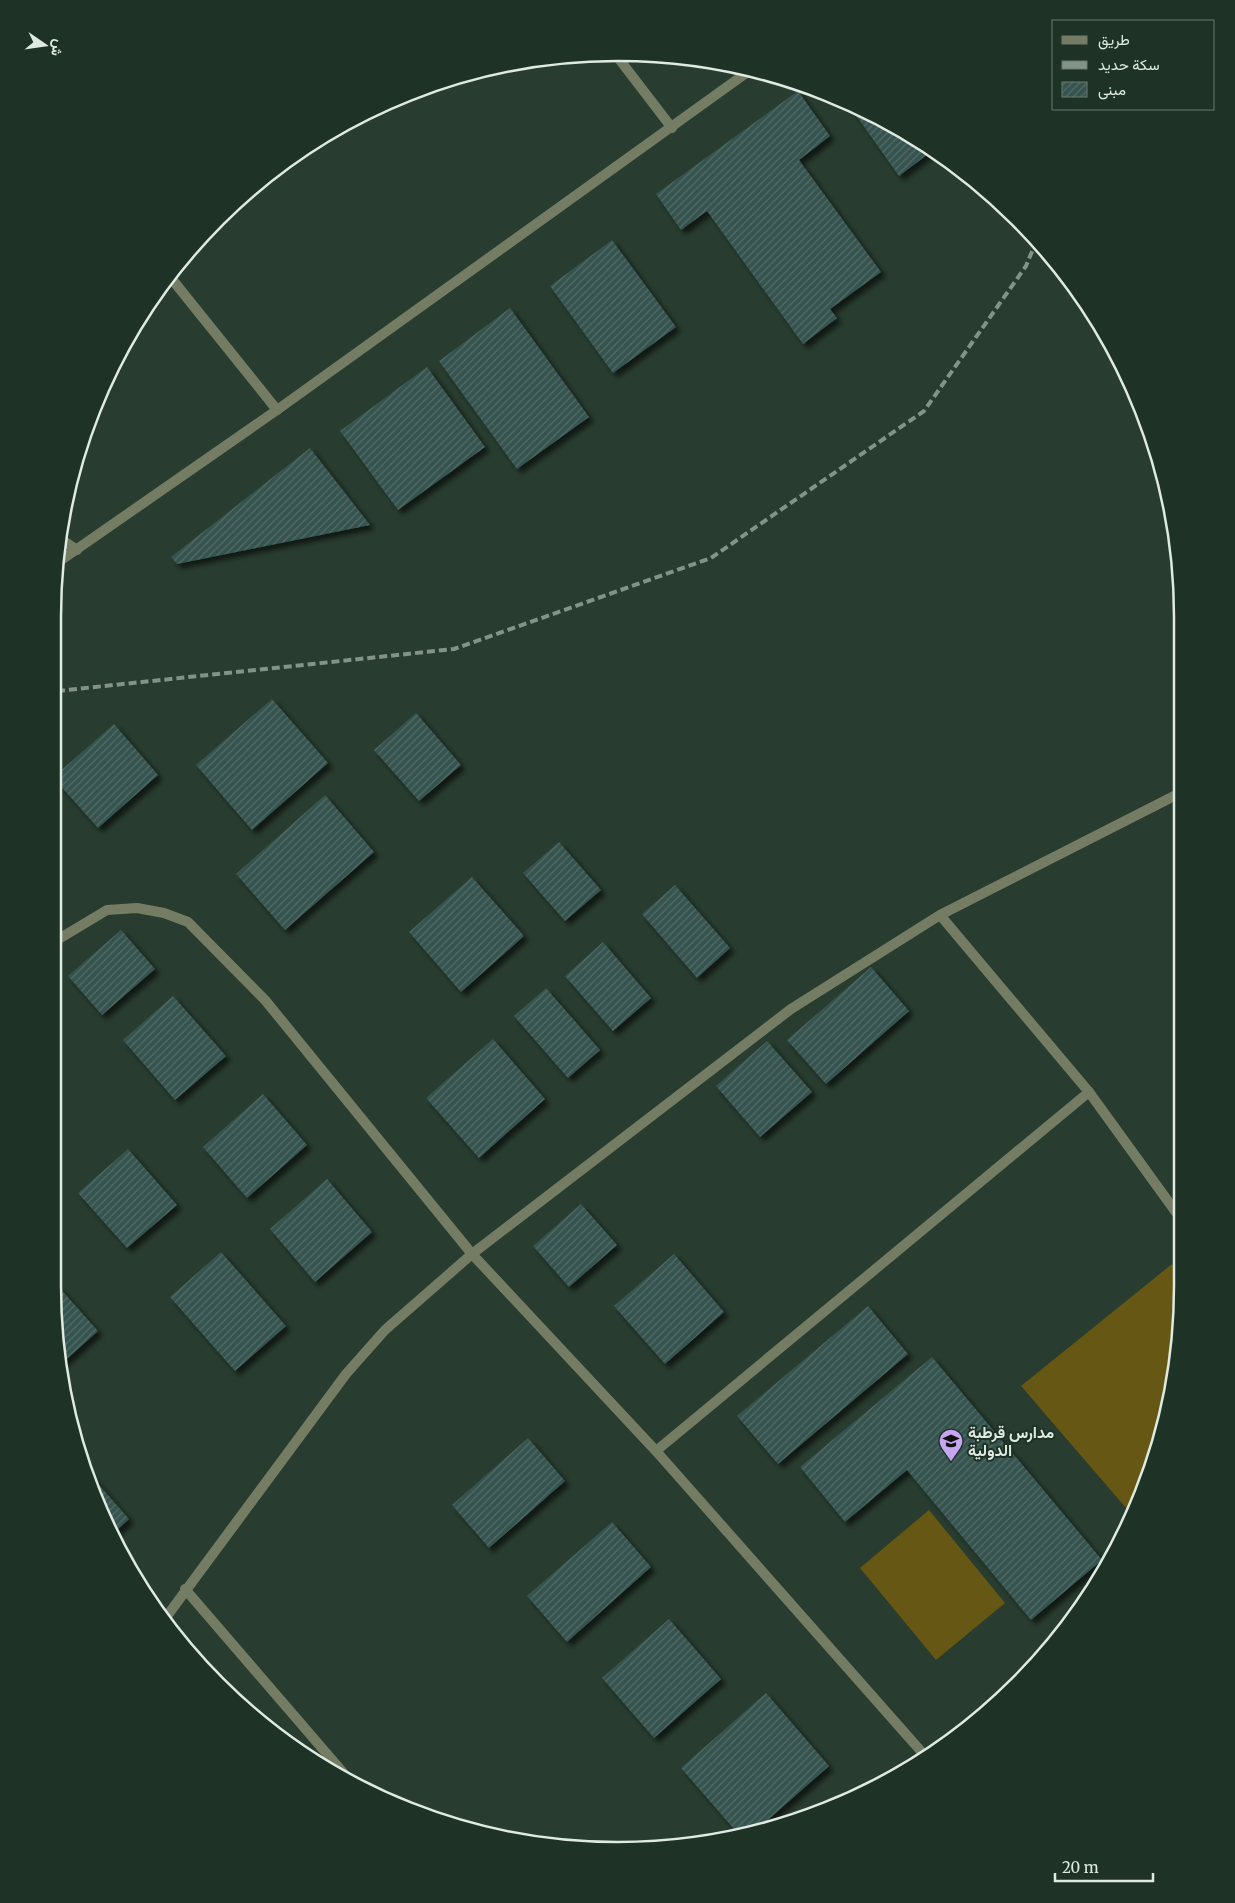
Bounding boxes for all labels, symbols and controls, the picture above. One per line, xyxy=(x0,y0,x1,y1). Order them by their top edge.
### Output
north arrow xyxy=(20,20,70,70)
legend xyxy=(1052,20,1215,110)
text: طريق xyxy=(1098,30,1130,50)
text: ش xyxy=(47,38,68,58)
text: سكة حديد xyxy=(1098,55,1160,74)
text: مبنى xyxy=(1098,80,1126,100)
place label: مدارس قرطبة الدولية xyxy=(968,1422,1055,1461)
school or university icon: مدارس قرطبة الدولية xyxy=(938,1428,964,1462)
scale bar xyxy=(1055,1850,1152,1882)
text: 20 m xyxy=(1062,1858,1099,1877)

